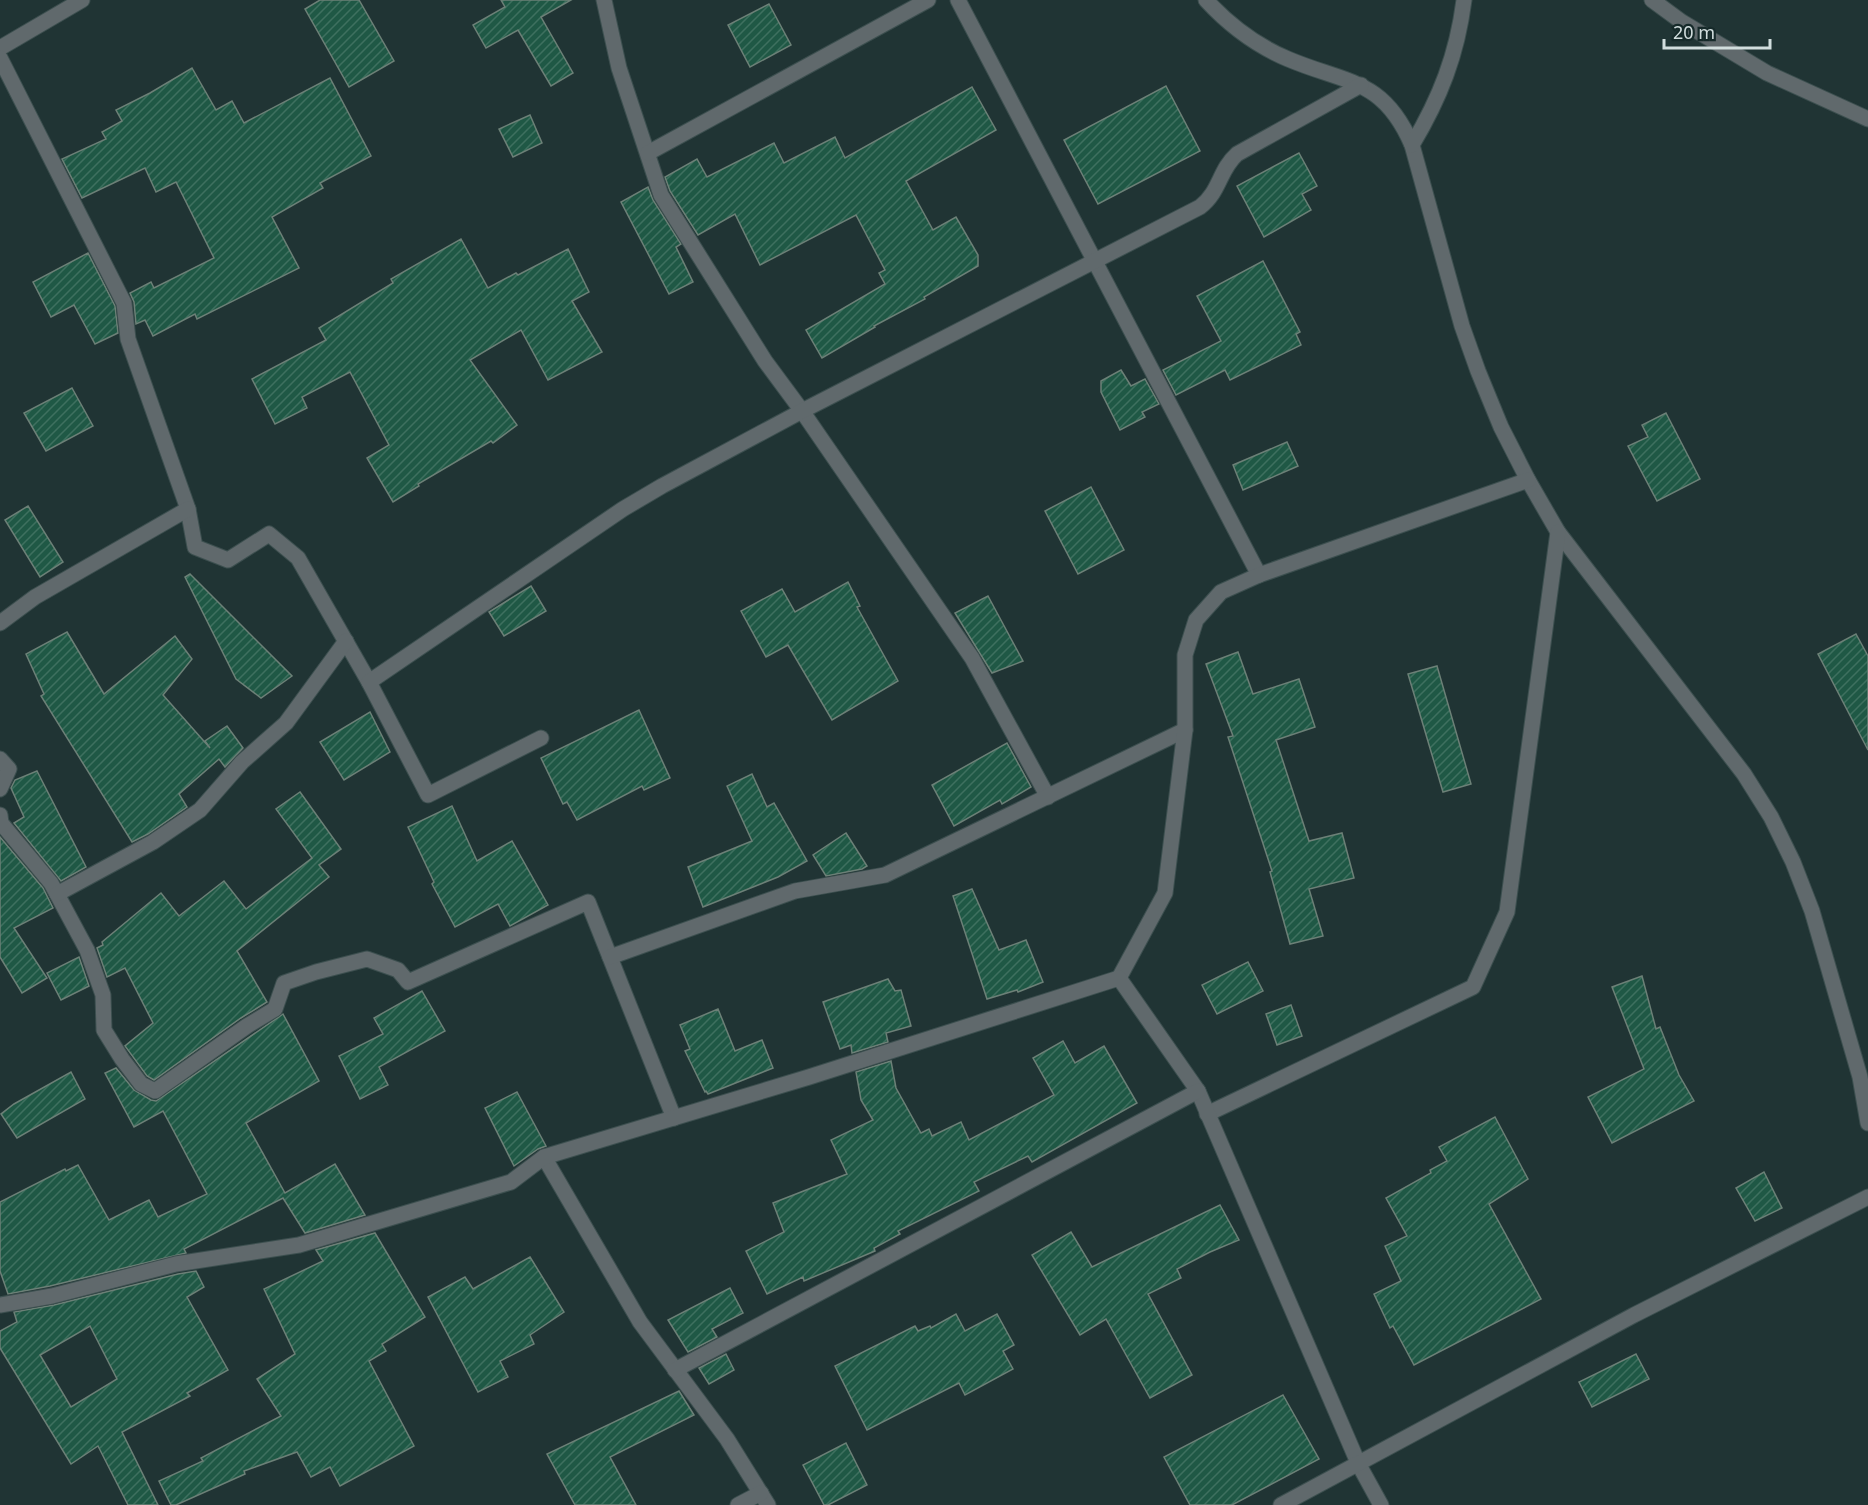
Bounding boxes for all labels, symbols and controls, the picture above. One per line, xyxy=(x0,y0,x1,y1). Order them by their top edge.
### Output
scale bar xyxy=(1664,12,1770,50)
text: 20 m xyxy=(1673,20,1715,44)

